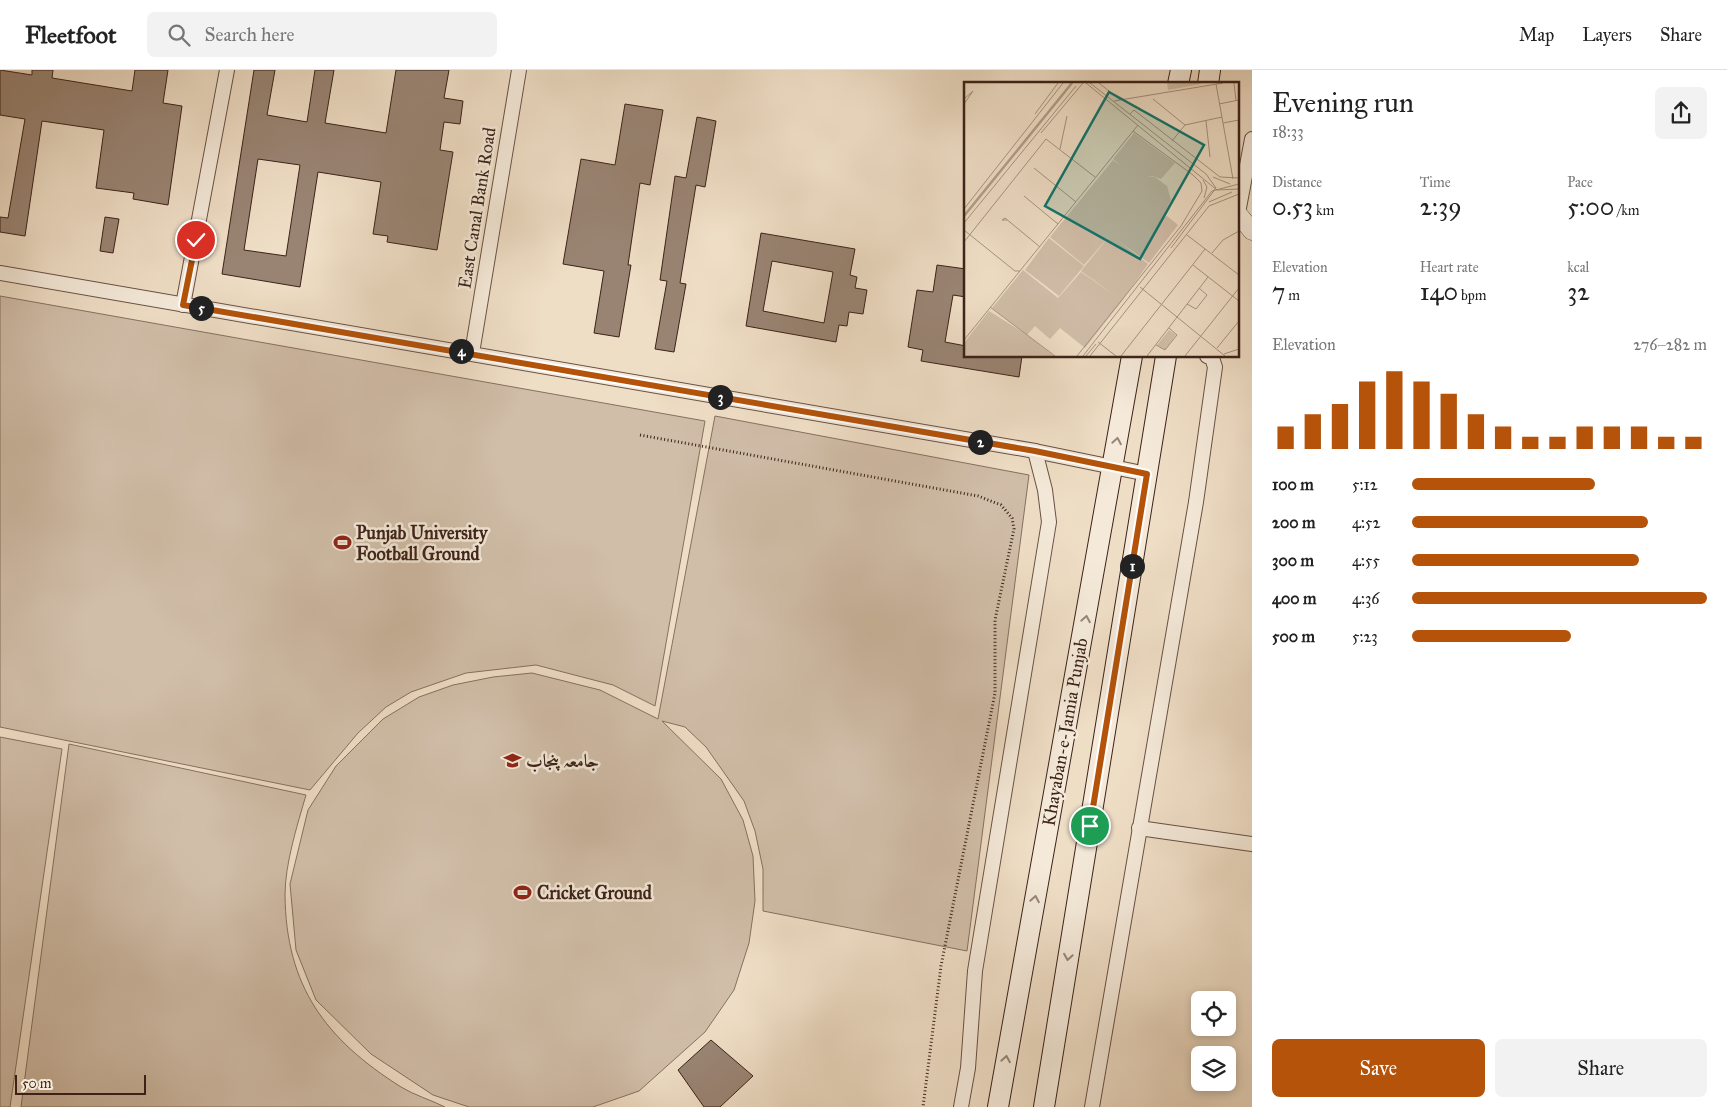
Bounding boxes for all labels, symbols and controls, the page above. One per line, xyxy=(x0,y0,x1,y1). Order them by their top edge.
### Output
search box xyxy=(147,12,497,57)
text: Fleetfoot xyxy=(25,20,117,50)
icon: search xyxy=(165,21,193,49)
text: Search here xyxy=(205,23,294,46)
text: Map xyxy=(1519,24,1554,46)
text: Layers xyxy=(1582,24,1632,46)
text: Share xyxy=(1660,24,1702,46)
inset map xyxy=(964,82,1240,358)
text: Evening run xyxy=(1272,85,1414,120)
button: share xyxy=(1655,87,1707,139)
text: 18:33 xyxy=(1272,122,1304,141)
street label: East Canal Bank Road xyxy=(453,126,501,290)
text: Distance xyxy=(1272,174,1322,191)
text: Time xyxy=(1420,174,1451,191)
text: Pace xyxy=(1567,174,1593,191)
text: 0.53 xyxy=(1272,191,1313,222)
text: 2:39 xyxy=(1420,191,1462,222)
text: 5:00 xyxy=(1567,191,1614,222)
text: km xyxy=(1313,202,1334,219)
text: /km xyxy=(1614,202,1639,219)
pin xyxy=(175,219,217,261)
icon: check xyxy=(182,226,210,254)
text: Elevation xyxy=(1272,259,1328,276)
text: Heart rate xyxy=(1420,259,1479,276)
text: kcal xyxy=(1567,259,1589,276)
text: 7 xyxy=(1272,276,1285,307)
text: 140 xyxy=(1420,276,1458,307)
text: 32 xyxy=(1567,276,1590,307)
text: m xyxy=(1285,287,1300,304)
text: bpm xyxy=(1458,287,1487,304)
pin: 5 xyxy=(188,296,214,320)
text: 5 xyxy=(198,300,205,317)
text: Elevation xyxy=(1272,335,1336,354)
text: 276–282 m xyxy=(1633,335,1707,354)
pin: 4 xyxy=(448,338,474,364)
text: 4 xyxy=(458,343,465,360)
pin: 3 xyxy=(708,384,732,410)
text: 3 xyxy=(718,389,723,406)
pin: 2 xyxy=(968,430,992,454)
text: 2 xyxy=(977,434,984,451)
one-way arrow xyxy=(1112,437,1122,446)
text: 100 m xyxy=(1272,475,1314,494)
text: 5:12 xyxy=(1352,475,1378,494)
text: 200 m xyxy=(1272,513,1315,532)
text: 4:52 xyxy=(1352,513,1380,532)
place label: Punjab University Football Ground xyxy=(356,522,489,565)
sports icon: Punjab University Football Ground xyxy=(332,533,352,553)
text: 300 m xyxy=(1272,551,1314,570)
text: 4:55 xyxy=(1352,551,1380,570)
pin: 1 xyxy=(1120,554,1144,578)
text: 1 xyxy=(1130,558,1135,575)
text: 400 m xyxy=(1272,589,1316,608)
text: 4:36 xyxy=(1352,589,1380,608)
one-way arrow xyxy=(1080,614,1090,623)
text: 500 m xyxy=(1272,627,1315,646)
text: 5:23 xyxy=(1352,627,1378,646)
street label: Khayaban-e-Jamia Punjab xyxy=(1038,636,1093,828)
place label: جامعہ پنجاب xyxy=(526,750,599,772)
school or university icon: جامعہ پنجاب xyxy=(502,751,522,771)
pin xyxy=(1069,805,1111,847)
icon: arrive xyxy=(1076,812,1104,840)
place label: Cricket Ground xyxy=(537,882,653,904)
sports icon: Cricket Ground xyxy=(513,883,533,903)
one-way arrow xyxy=(1029,895,1039,903)
one-way arrow xyxy=(1064,953,1074,962)
map controls xyxy=(1191,991,1236,1091)
button: locate xyxy=(1191,991,1236,1036)
button: Save xyxy=(1272,1039,1485,1097)
button: Share xyxy=(1495,1039,1707,1097)
button: layers xyxy=(1191,1046,1236,1091)
one-way arrow xyxy=(1001,1055,1011,1063)
scale bar xyxy=(15,1072,146,1095)
text: 50 m xyxy=(22,1075,51,1092)

